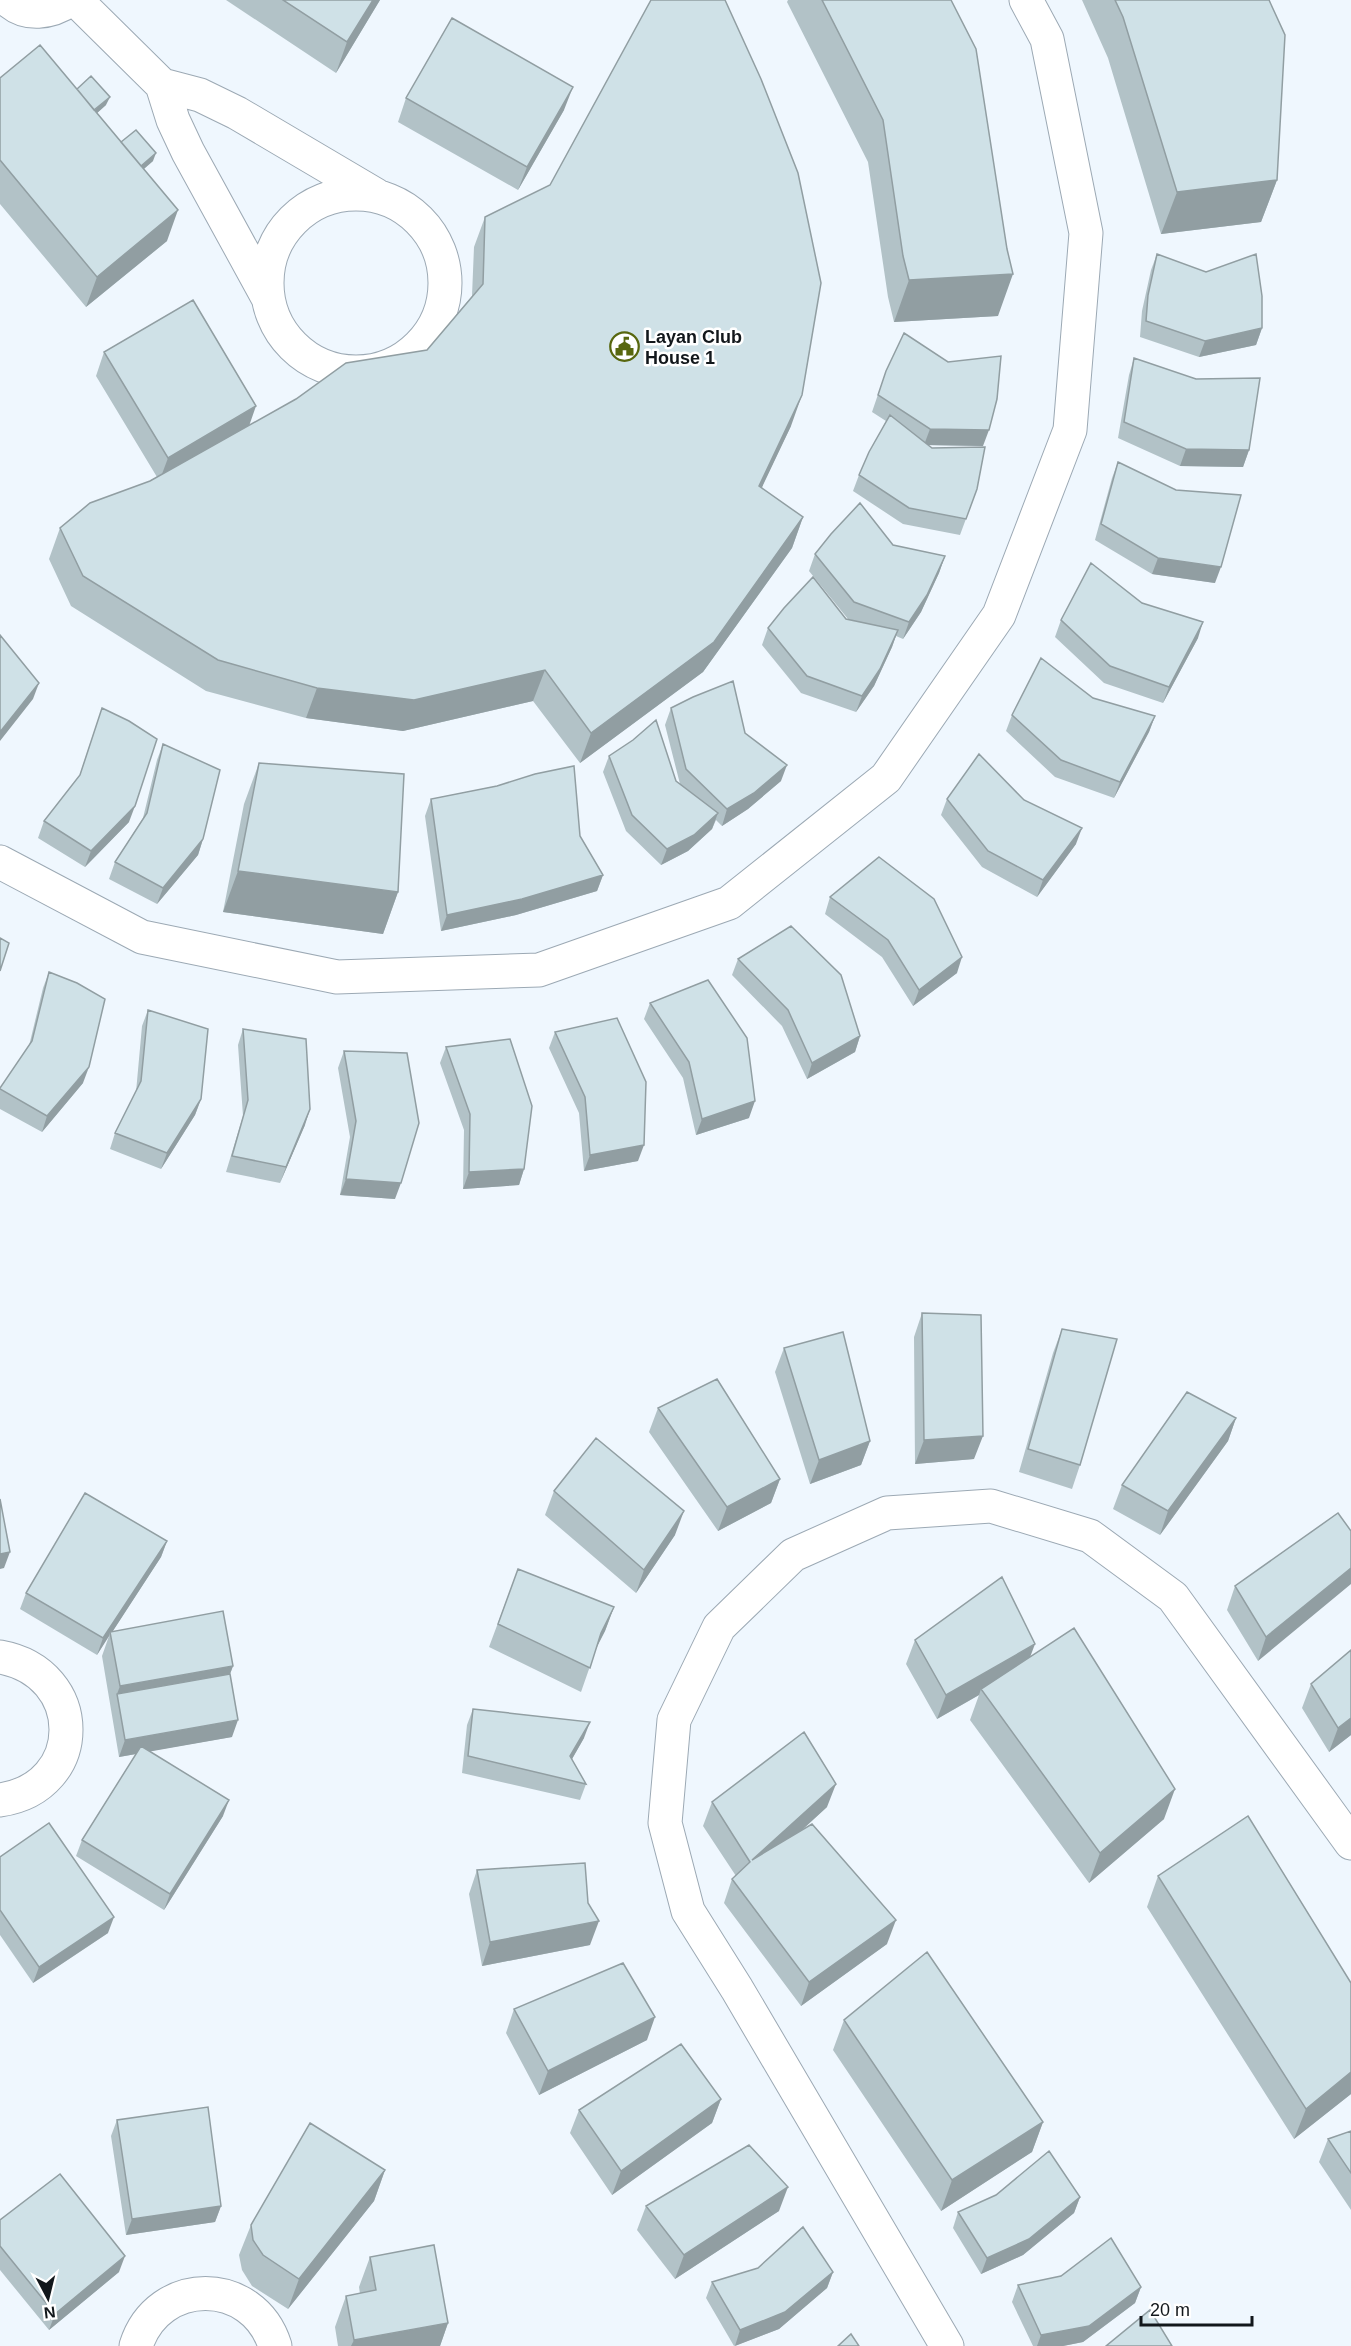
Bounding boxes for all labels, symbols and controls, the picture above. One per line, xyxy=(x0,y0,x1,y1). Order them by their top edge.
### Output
place label: Layan Club House 1 xyxy=(645,327,742,368)
public building icon: Layan Club House 1 xyxy=(608,331,640,363)
north arrow xyxy=(18,2268,78,2328)
scale bar xyxy=(1141,2289,1252,2327)
text: 20 m xyxy=(1150,2300,1190,2320)
text: N xyxy=(43,2303,57,2322)

